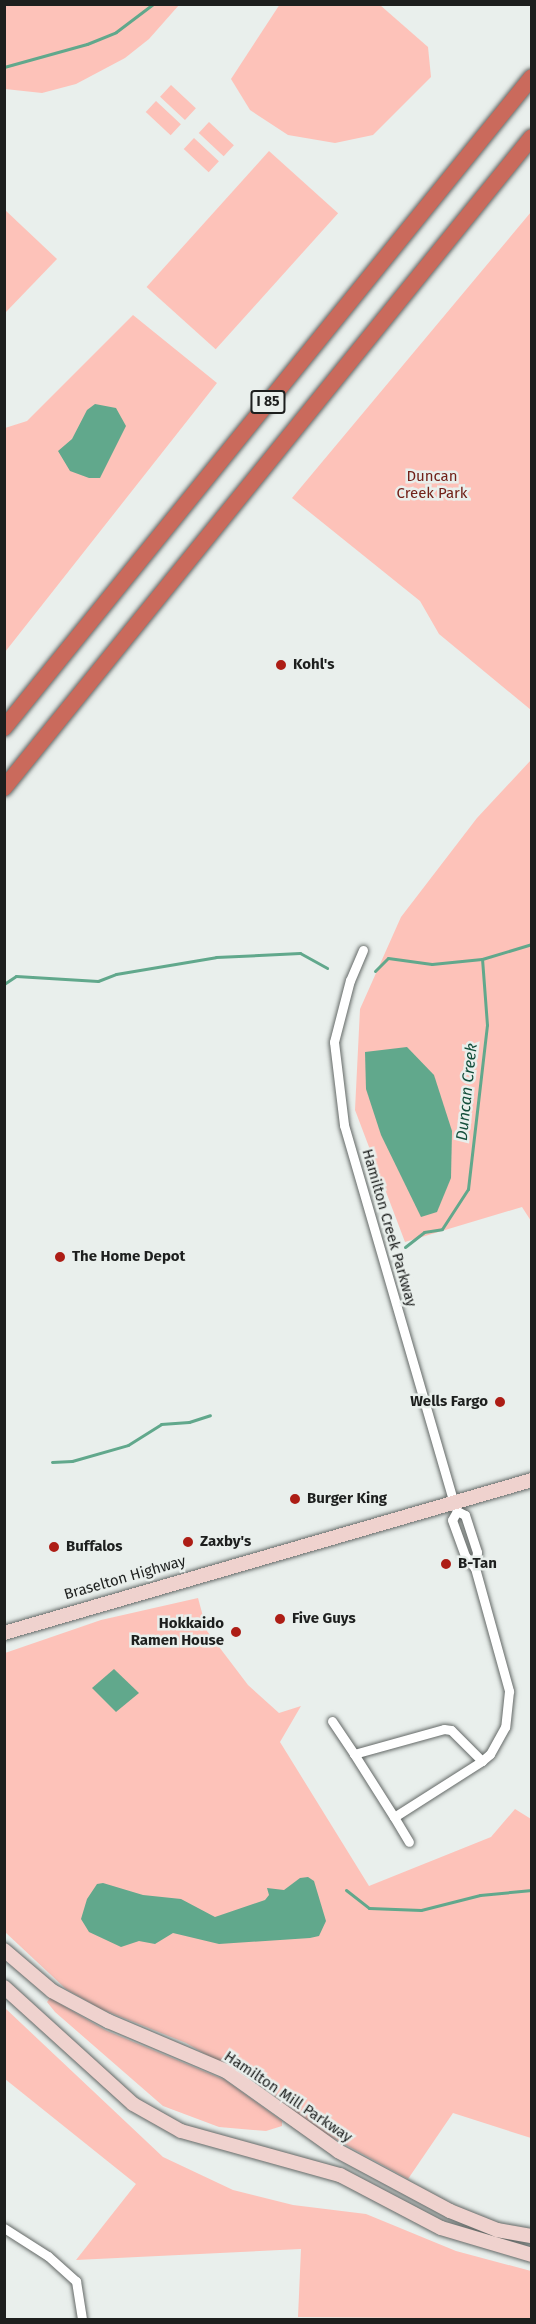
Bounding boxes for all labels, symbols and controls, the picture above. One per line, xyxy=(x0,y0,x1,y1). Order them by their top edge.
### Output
road number: I 85 xyxy=(250,391,286,413)
park label: Duncan Creek Park xyxy=(396,467,468,502)
place label: Kohl's xyxy=(293,656,335,674)
marker: Kohl's xyxy=(274,658,288,672)
water label: Duncan Creek xyxy=(452,1042,482,1142)
street label: Hamilton Creek Parkway xyxy=(358,1147,420,1309)
place label: The Home Depot xyxy=(72,1248,185,1266)
marker: The Home Depot xyxy=(53,1250,67,1264)
place label: Wells Fargo xyxy=(410,1393,488,1411)
marker: Wells Fargo xyxy=(493,1395,507,1409)
place label: Burger King xyxy=(307,1490,387,1508)
marker: Burger King xyxy=(288,1492,302,1506)
place label: Zaxby's xyxy=(200,1533,251,1551)
marker: Zaxby's xyxy=(181,1535,195,1549)
place label: Buffalos xyxy=(66,1538,123,1556)
marker: Buffalos xyxy=(47,1540,61,1554)
street label: Braselton Highway xyxy=(62,1552,188,1604)
place label: B-Tan xyxy=(458,1555,497,1573)
marker: B-Tan xyxy=(439,1557,453,1571)
place label: Five Guys xyxy=(292,1610,356,1628)
marker: Five Guys xyxy=(273,1612,287,1626)
place label: Hokkaido Ramen House xyxy=(131,1614,224,1649)
marker: Hokkaido Ramen House xyxy=(229,1625,243,1639)
street label: Hamilton Mill Parkway xyxy=(221,2047,355,2147)

